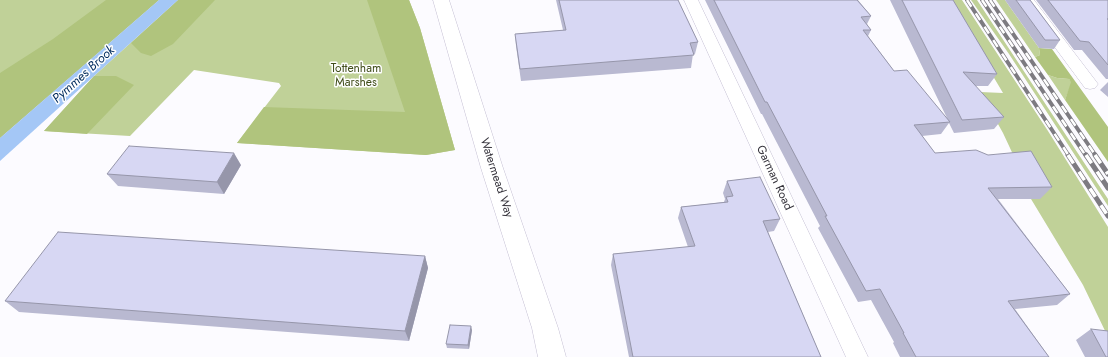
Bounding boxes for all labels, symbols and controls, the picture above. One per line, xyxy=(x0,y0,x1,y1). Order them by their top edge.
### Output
water label: Pymmes Brook xyxy=(50,43,118,107)
park label: Tottenham Marshes xyxy=(331,62,381,90)
street label: Watermead Way xyxy=(476,136,516,220)
street label: Garman Road xyxy=(753,143,795,213)

